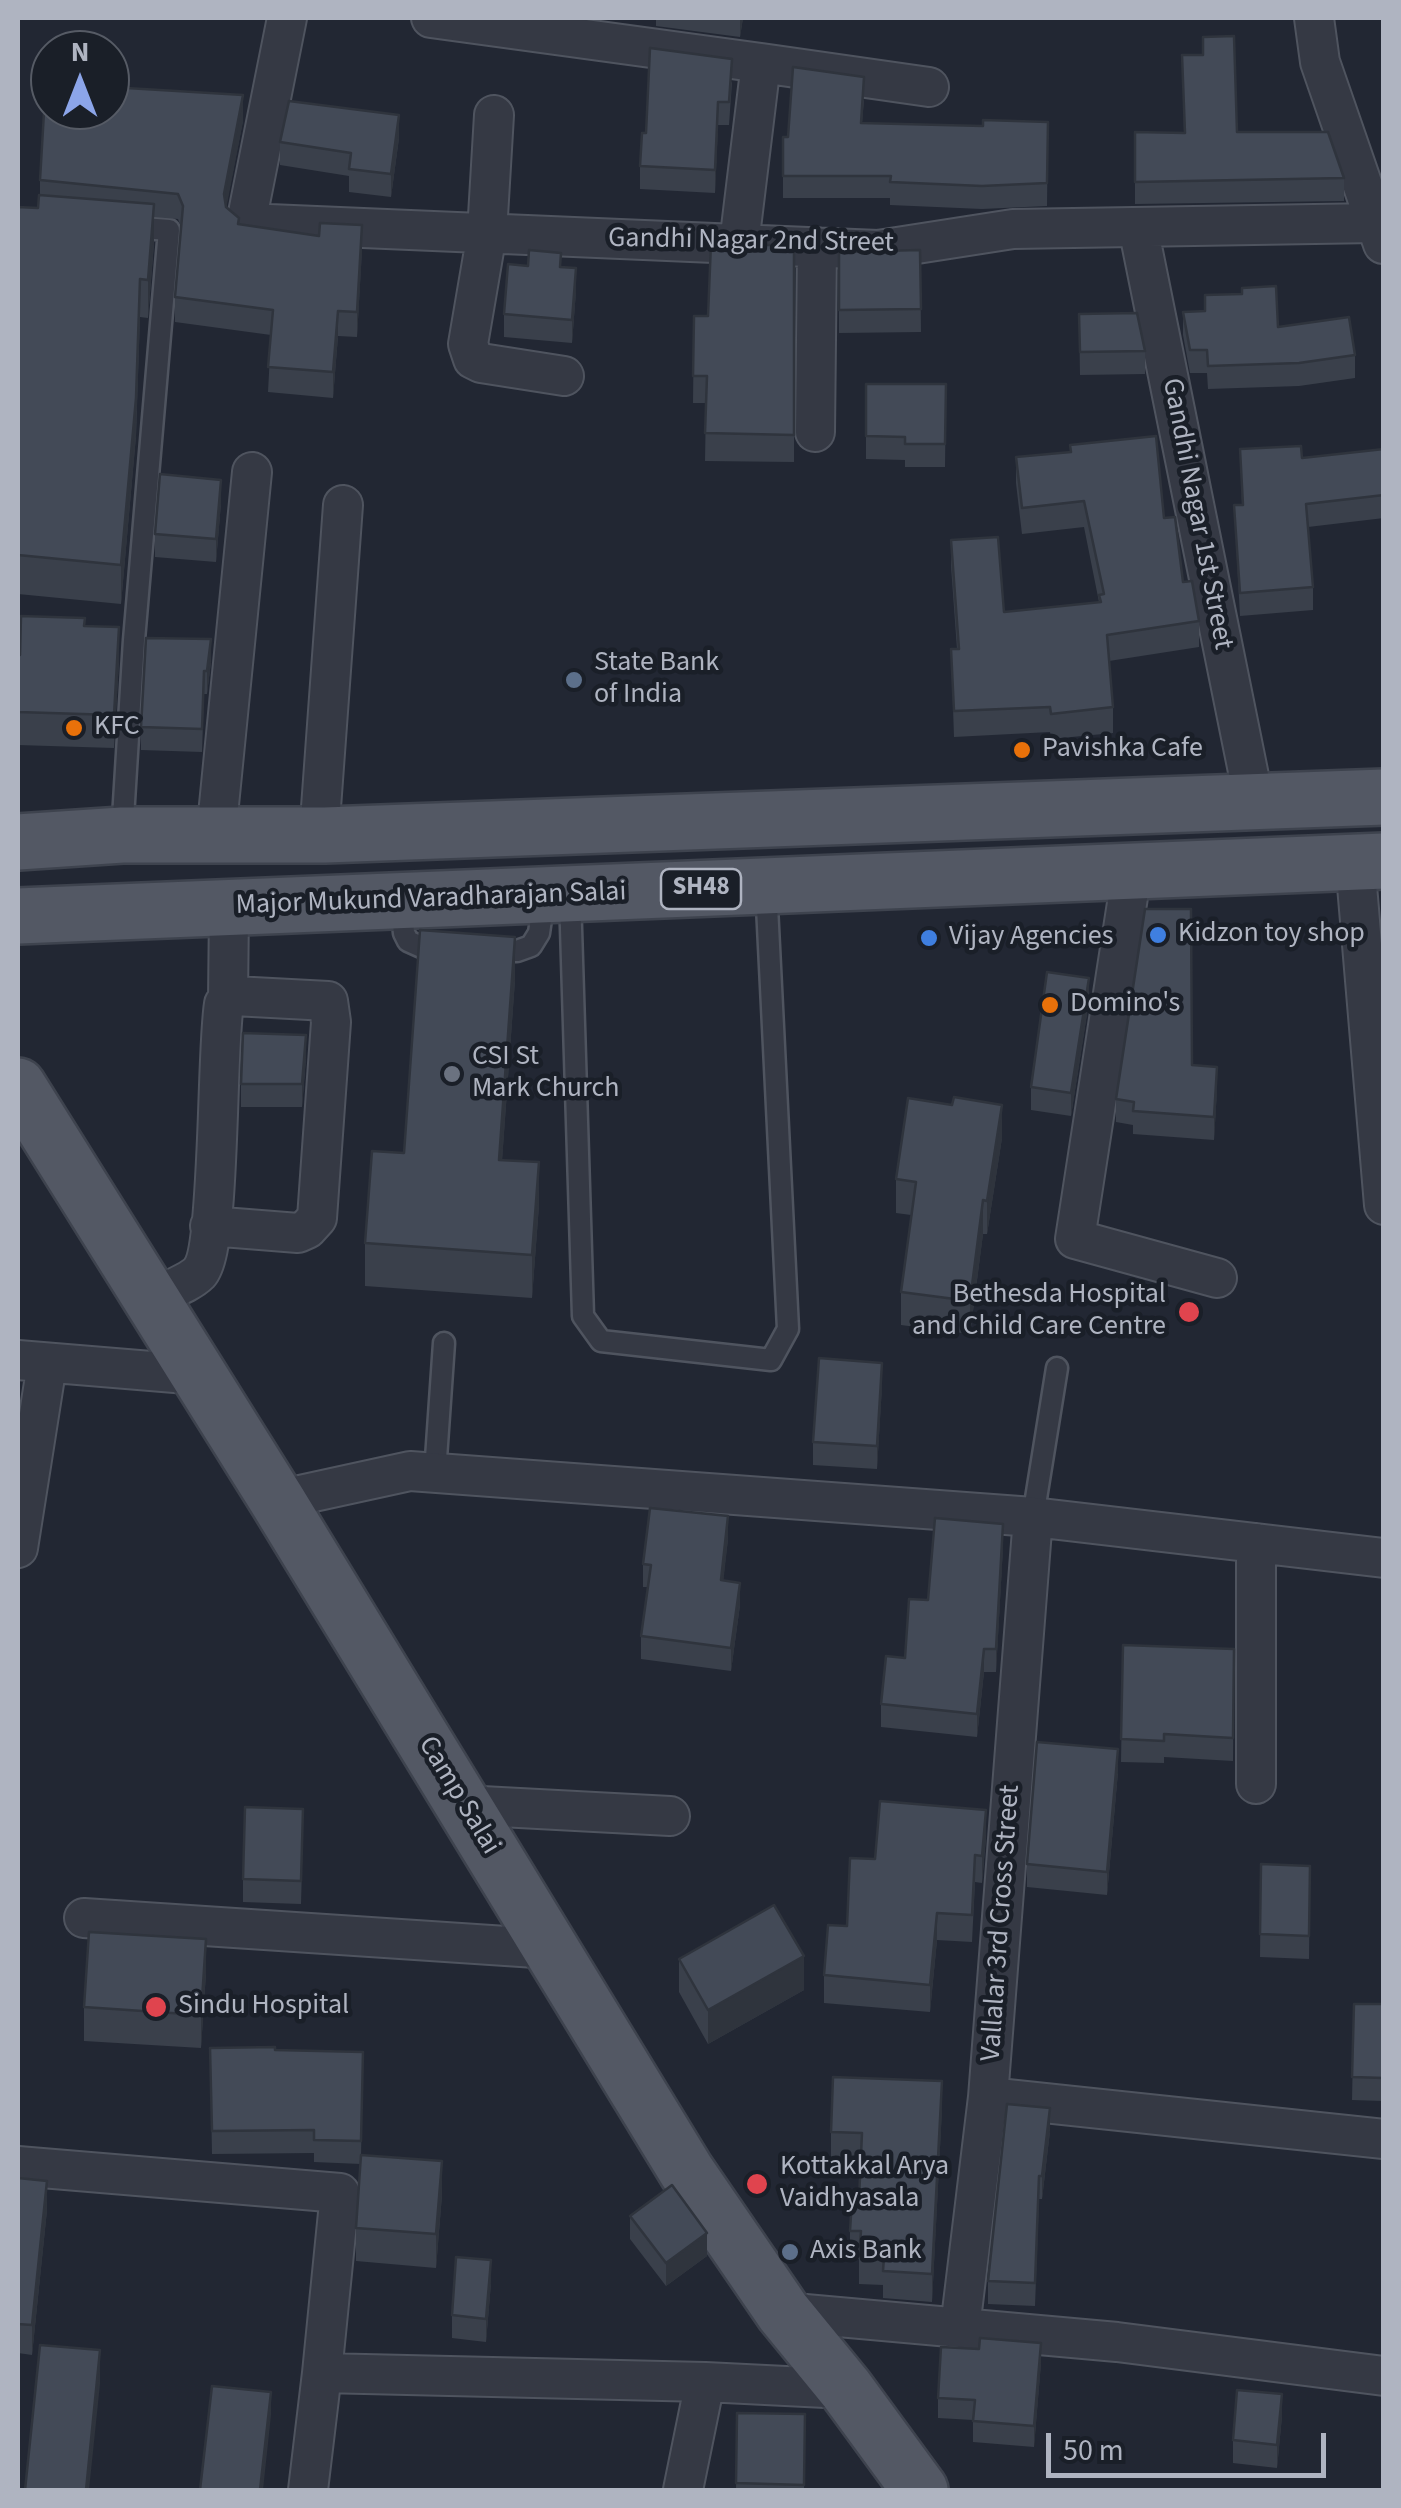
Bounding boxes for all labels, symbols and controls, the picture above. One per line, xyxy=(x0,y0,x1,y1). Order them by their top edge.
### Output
north arrow xyxy=(30,30,130,130)
text: N xyxy=(71,32,89,72)
street label: Gandhi Nagar 2nd Street xyxy=(608,223,894,261)
street label: Gandhi Nagar 1st Street xyxy=(1153,376,1239,652)
place label: State Bank of India xyxy=(594,647,719,713)
marker: State Bank of India xyxy=(563,669,585,691)
place label: KFC xyxy=(94,711,140,745)
marker: KFC xyxy=(63,717,85,739)
place label: Pavishka Cafe xyxy=(1042,733,1203,767)
marker: Pavishka Cafe xyxy=(1011,739,1033,761)
road number: SH48 xyxy=(661,869,741,909)
street label: Major Mukund Varadharajan Salai xyxy=(235,876,627,924)
place label: Kidzon toy shop xyxy=(1178,918,1365,952)
place label: Vijay Agencies xyxy=(949,921,1113,955)
marker: Kidzon toy shop xyxy=(1147,924,1169,946)
marker: Vijay Agencies xyxy=(918,927,940,949)
place label: Domino's xyxy=(1070,988,1180,1022)
marker: Domino's xyxy=(1039,994,1061,1016)
place label: CSI St Mark Church xyxy=(472,1041,620,1107)
marker: CSI St Mark Church xyxy=(441,1063,463,1085)
place label: Bethesda Hospital and Child Care Centre xyxy=(912,1279,1166,1345)
marker: Bethesda Hospital and Child Care Centre xyxy=(1176,1299,1202,1325)
street label: Camp Salai xyxy=(410,1731,506,1861)
street label: Vallalar 3rd Cross Street xyxy=(976,1784,1028,2062)
place label: Sindu Hospital xyxy=(178,1990,349,2024)
marker: Sindu Hospital xyxy=(143,1994,169,2020)
place label: Kottakkal Arya Vaidhyasala xyxy=(780,2151,949,2217)
marker: Kottakkal Arya Vaidhyasala xyxy=(744,2171,770,2197)
place label: Axis Bank xyxy=(810,2235,922,2269)
marker: Axis Bank xyxy=(779,2241,801,2263)
scale bar xyxy=(1051,2413,1331,2475)
text: 50 m xyxy=(1063,2429,1124,2472)

